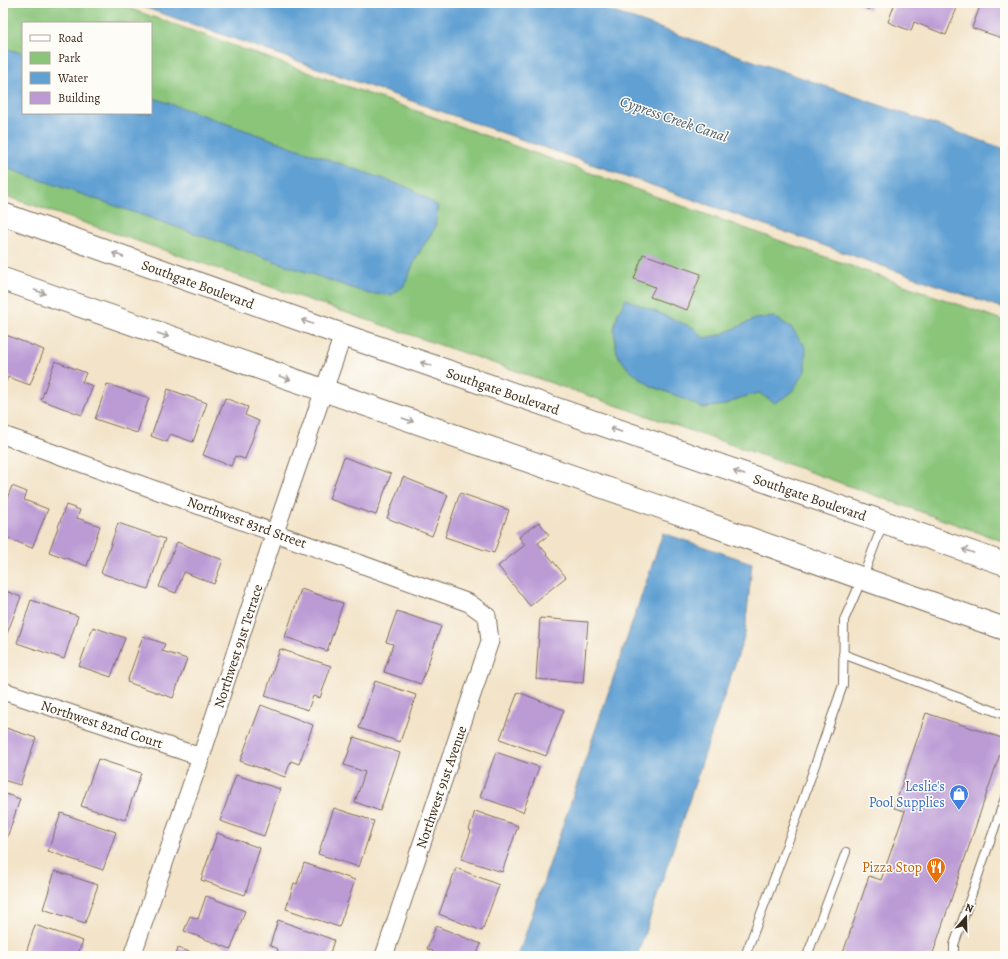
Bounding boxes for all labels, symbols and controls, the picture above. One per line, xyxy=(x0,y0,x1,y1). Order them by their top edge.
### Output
legend xyxy=(22,22,152,114)
text: Road xyxy=(58,30,84,46)
text: Park xyxy=(58,50,81,66)
text: Water xyxy=(57,70,88,86)
text: Building xyxy=(58,90,100,106)
water label: Cypress Creek Canal xyxy=(617,91,731,147)
one-way arrow xyxy=(112,251,124,259)
street label: Southgate Boulevard xyxy=(139,255,257,314)
one-way arrow xyxy=(33,289,46,296)
one-way arrow xyxy=(301,318,313,326)
one-way arrow xyxy=(156,332,169,339)
one-way arrow xyxy=(420,359,432,367)
street label: Southgate Boulevard xyxy=(444,363,562,420)
one-way arrow xyxy=(279,374,291,382)
one-way arrow xyxy=(402,417,415,424)
one-way arrow xyxy=(611,426,623,434)
one-way arrow xyxy=(734,468,746,476)
street label: Southgate Boulevard xyxy=(751,469,869,526)
street label: Northwest 83rd Street xyxy=(185,492,309,553)
one-way arrow xyxy=(963,547,975,555)
street label: Northwest 91st Terrace xyxy=(209,582,267,711)
street label: Northwest 82nd Court xyxy=(38,696,166,753)
street label: Northwest 91st Avenue xyxy=(412,723,471,851)
place label: Leslie's Pool Supplies xyxy=(869,777,945,812)
shop icon: Leslie's Pool Supplies xyxy=(948,783,970,811)
restaurant icon: Pizza Stop xyxy=(925,856,947,884)
place label: Pizza Stop xyxy=(862,858,922,877)
north arrow xyxy=(946,897,986,937)
text: N xyxy=(963,900,976,916)

